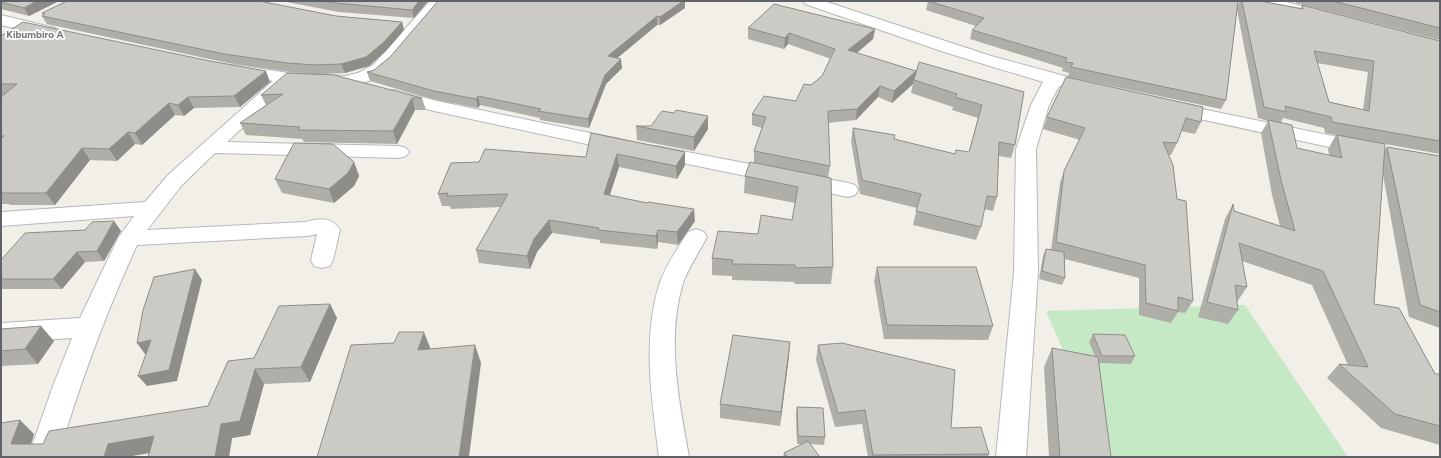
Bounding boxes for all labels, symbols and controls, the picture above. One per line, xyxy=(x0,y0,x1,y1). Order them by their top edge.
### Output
district label: Kibumbiro A xyxy=(6,28,65,41)

